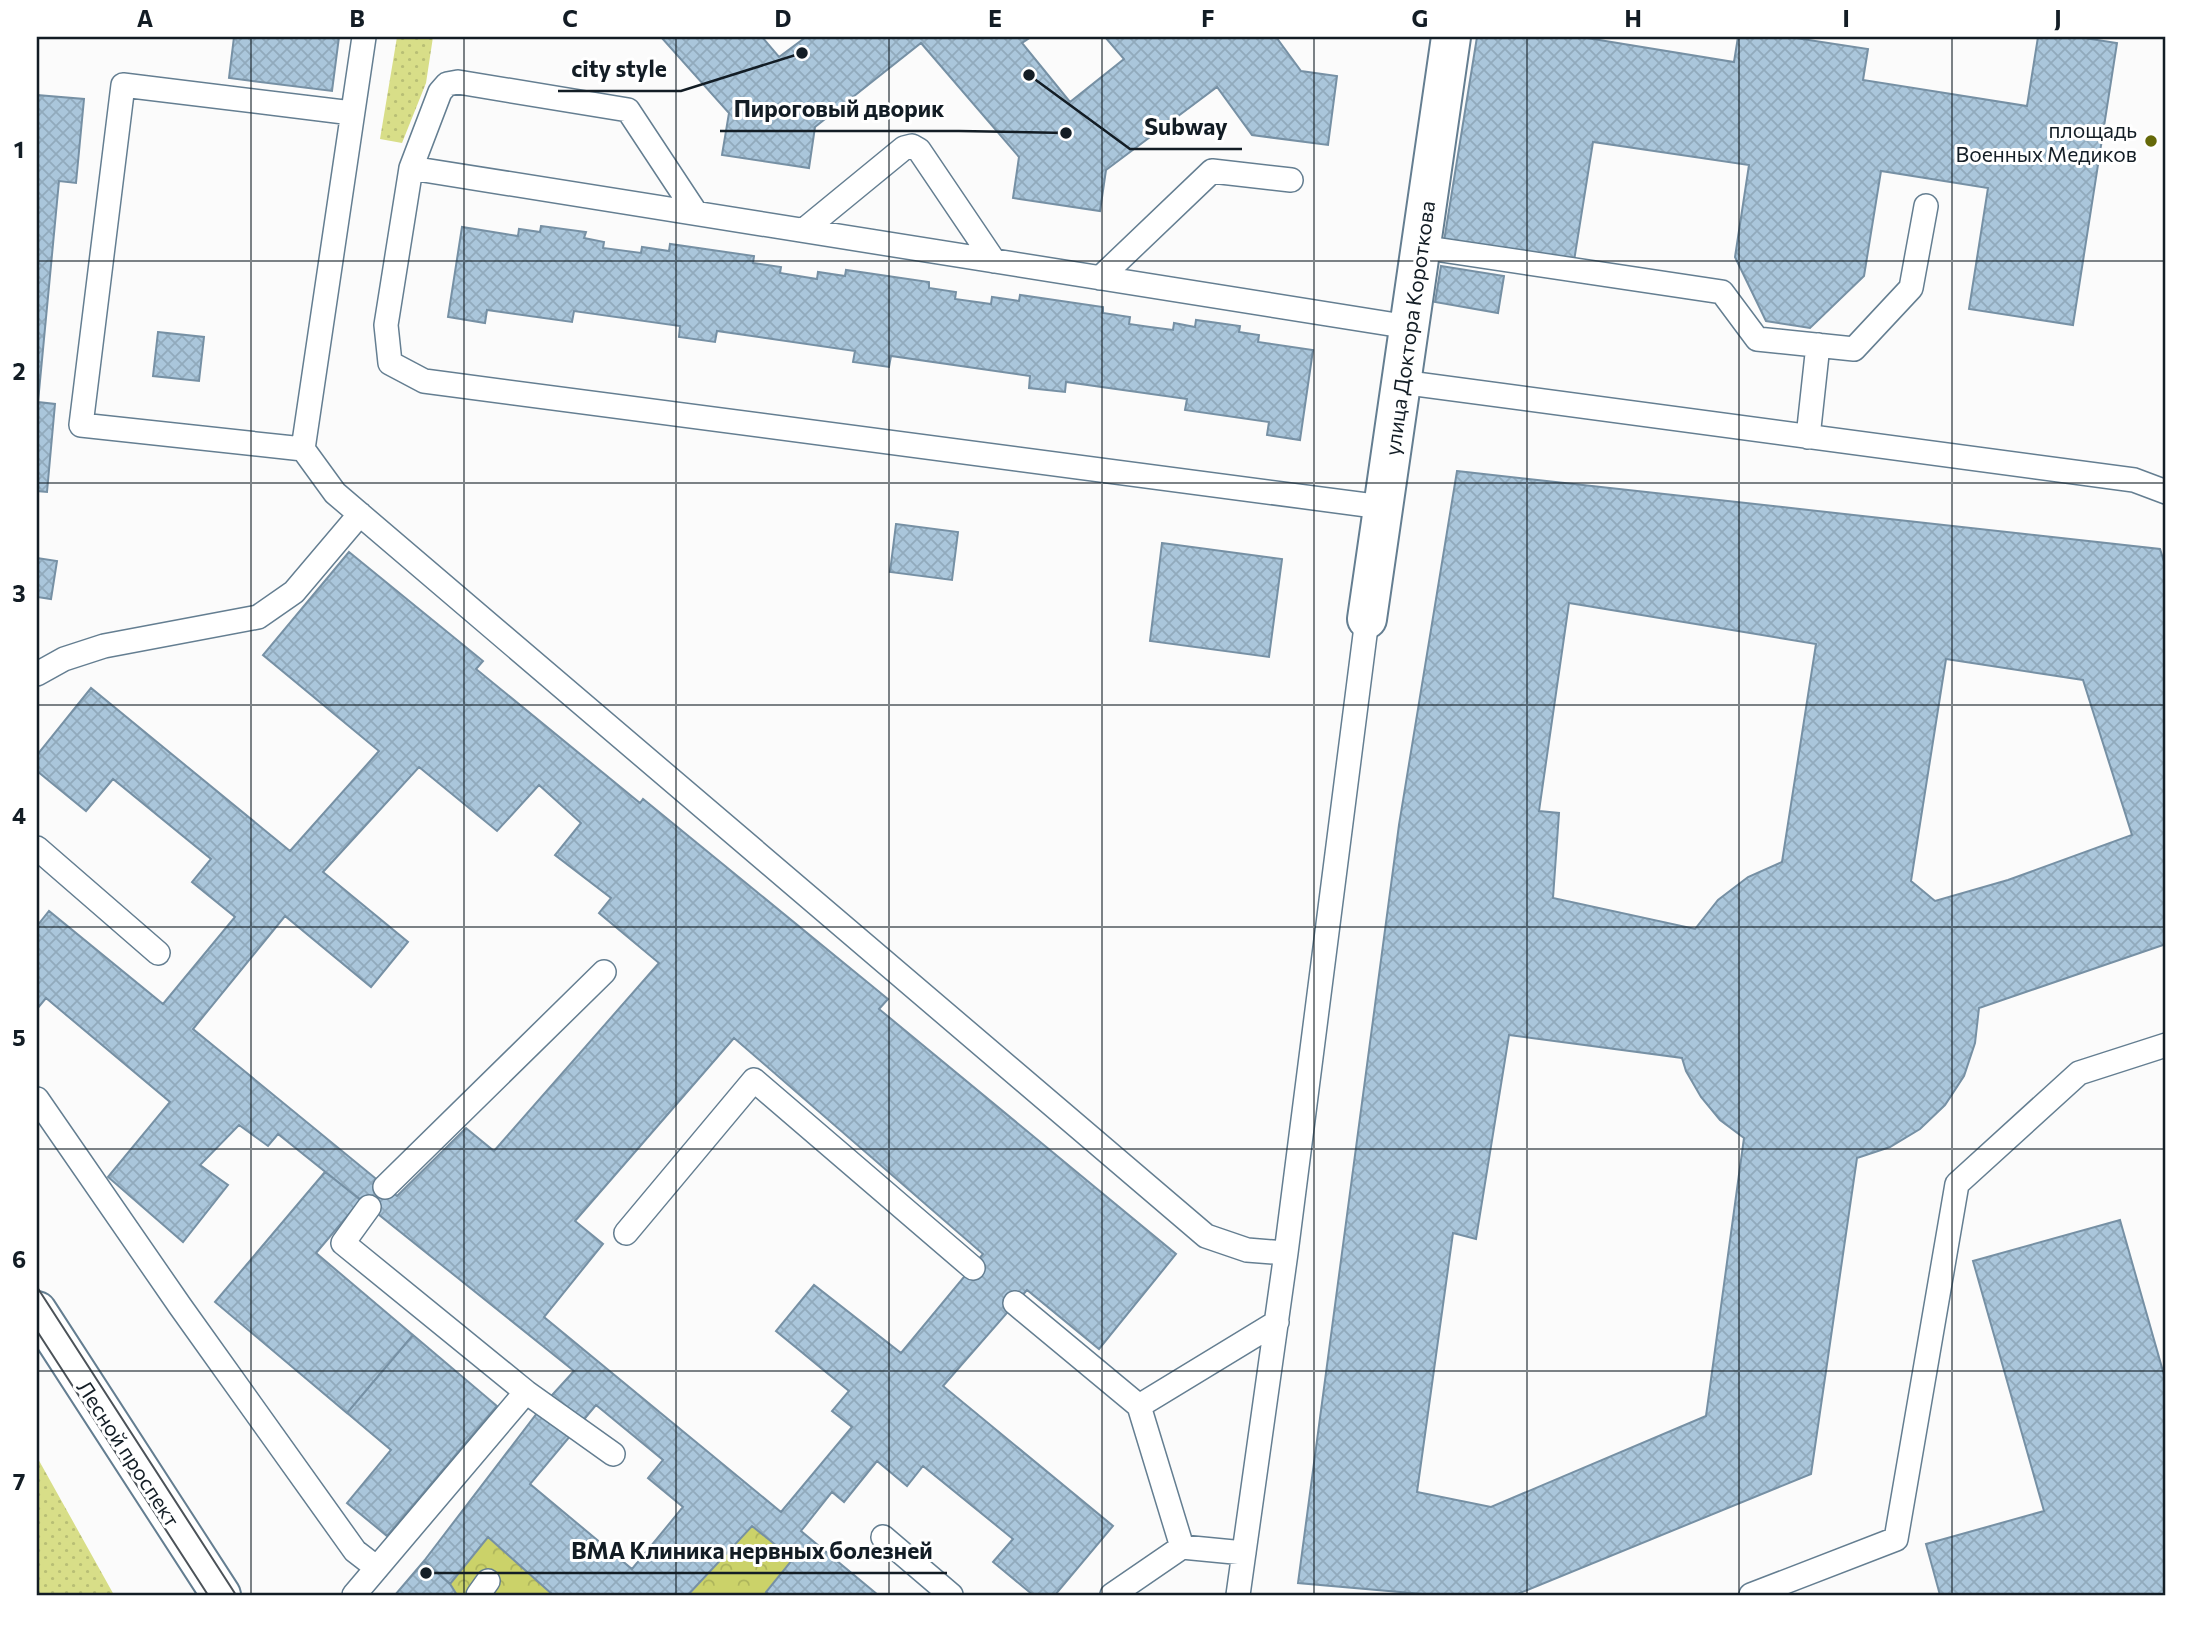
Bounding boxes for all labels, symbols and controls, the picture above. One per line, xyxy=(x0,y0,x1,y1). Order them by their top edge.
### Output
text: A xyxy=(137,4,154,32)
text: B xyxy=(349,4,365,32)
text: C xyxy=(562,4,578,32)
text: D xyxy=(775,4,792,32)
text: E xyxy=(988,4,1002,32)
text: F xyxy=(1201,4,1215,32)
text: G xyxy=(1412,4,1428,32)
text: H xyxy=(1624,4,1642,32)
text: I xyxy=(1842,4,1850,32)
text: J xyxy=(2054,4,2062,32)
callout: city style xyxy=(558,47,681,91)
text: city style xyxy=(571,54,667,82)
callout: Пироговый дворик xyxy=(720,87,959,131)
text: Пироговый дворик xyxy=(734,94,944,122)
callout: Subway xyxy=(1130,105,1242,149)
text: Subway xyxy=(1144,112,1228,140)
place label: площадь Военных Медиков xyxy=(1956,117,2137,166)
marker: площадь Военных Медиков xyxy=(2143,133,2159,149)
text: 1 xyxy=(14,135,24,163)
street label: улица Доктора Короткова xyxy=(1379,199,1439,457)
text: 2 xyxy=(12,357,26,385)
text: 3 xyxy=(12,579,26,607)
text: 4 xyxy=(12,801,26,829)
text: 5 xyxy=(12,1023,26,1051)
text: 6 xyxy=(12,1245,26,1273)
street label: Лесной проспект xyxy=(72,1375,186,1531)
text: 7 xyxy=(13,1467,25,1495)
callout: ВМА Клиника нервных болезней xyxy=(557,1529,947,1573)
text: ВМА Клиника нервных болезней xyxy=(571,1536,933,1564)

